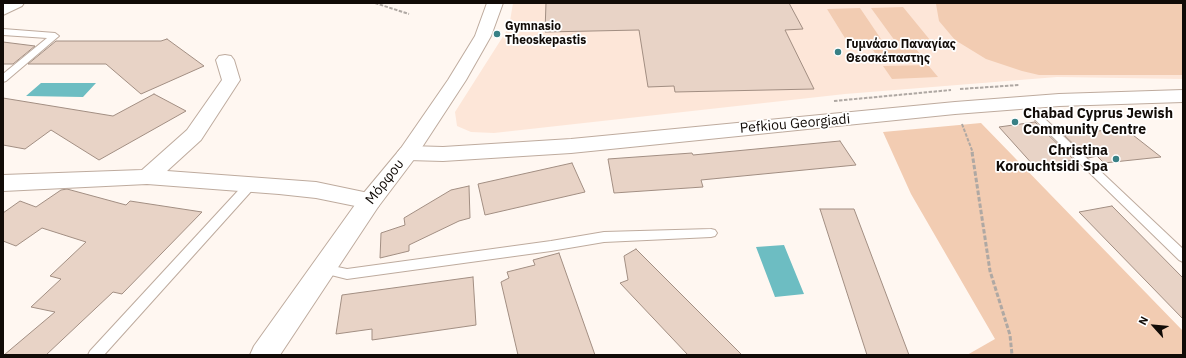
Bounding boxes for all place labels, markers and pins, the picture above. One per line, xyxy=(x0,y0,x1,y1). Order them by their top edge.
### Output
place label: Gymnasio Theoskepastis xyxy=(505,20,586,48)
marker: Gymnasio Theoskepastis xyxy=(492,29,502,39)
place label: Γυμνάσιο Παναγίας Θεοσκέπαστης xyxy=(846,38,956,66)
marker: Γυμνάσιο Παναγίας Θεοσκέπαστης xyxy=(833,47,843,57)
place label: Chabad Cyprus Jewish Community Centre xyxy=(1023,106,1173,138)
marker: Chabad Cyprus Jewish Community Centre xyxy=(1010,117,1020,127)
place label: Christina Korouchtsidi Spa xyxy=(996,143,1108,176)
marker: Christina Korouchtsidi Spa xyxy=(1111,154,1121,164)

